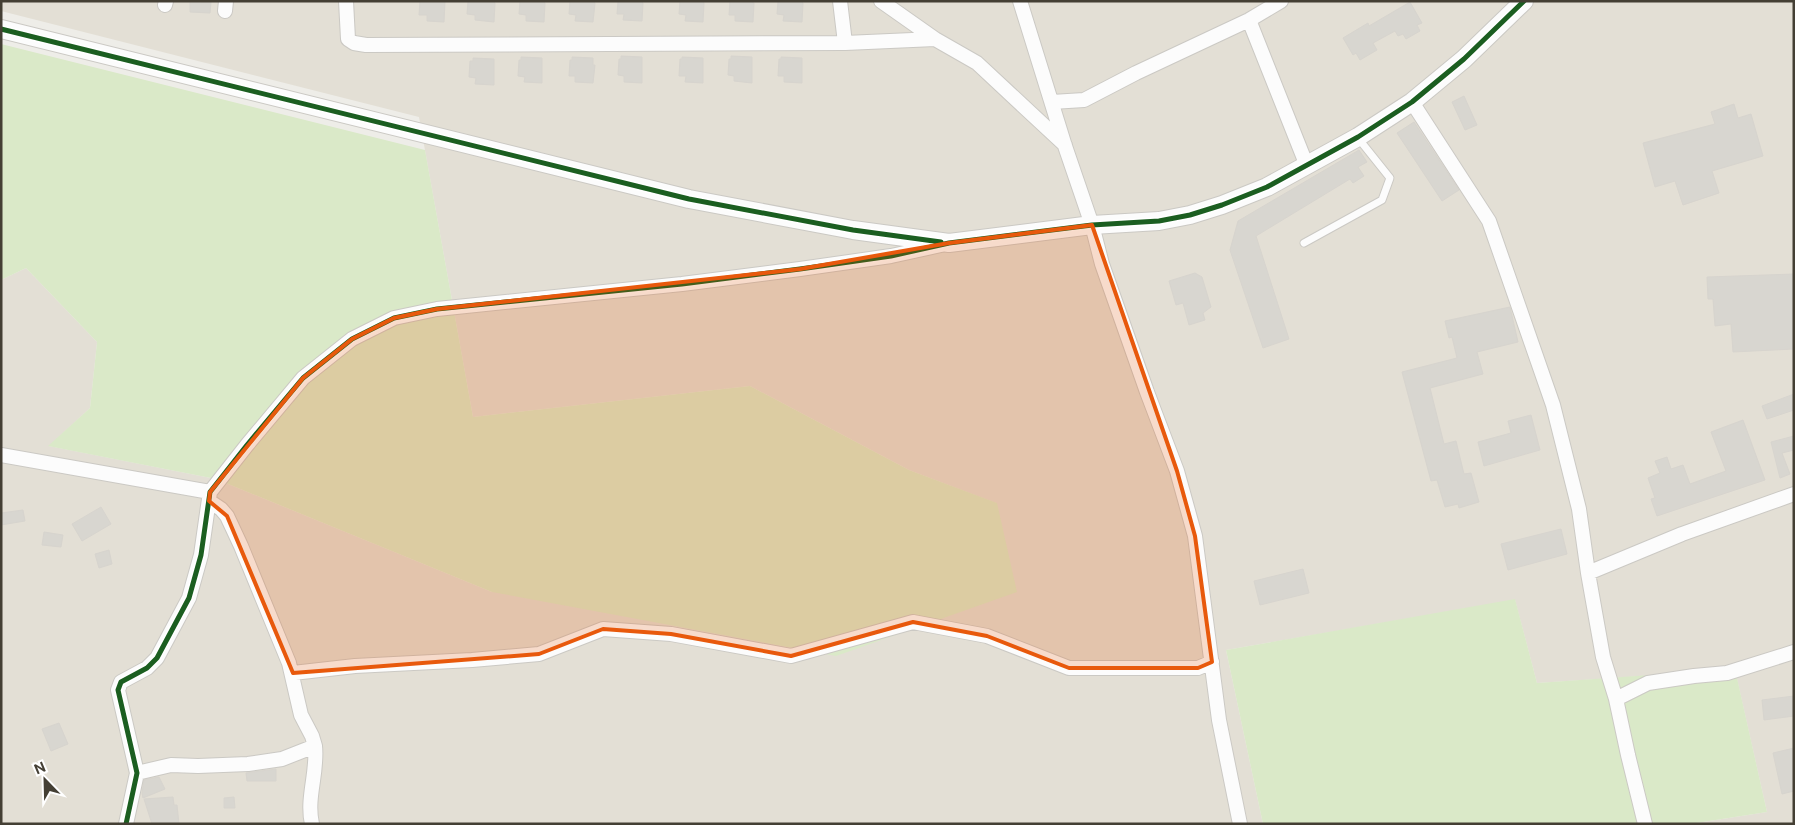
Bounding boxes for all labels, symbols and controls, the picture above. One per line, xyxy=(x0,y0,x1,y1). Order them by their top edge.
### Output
north arrow xyxy=(20,755,70,805)
text: N xyxy=(32,759,48,778)

